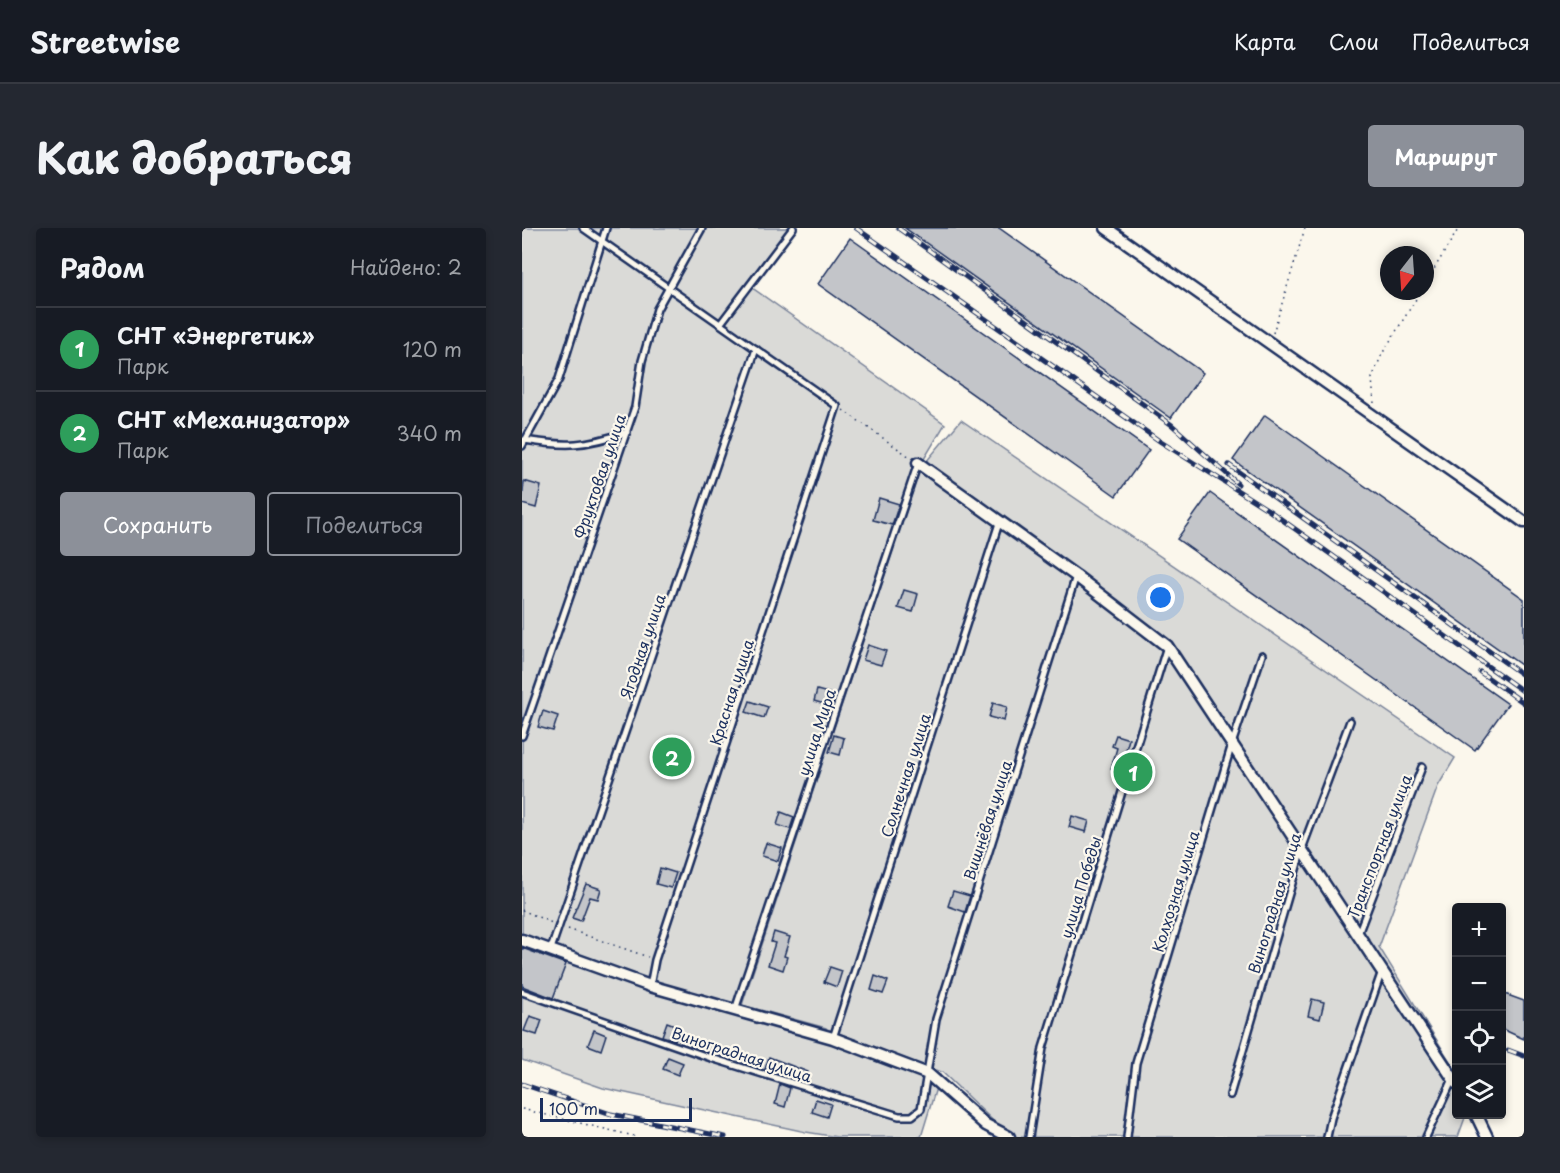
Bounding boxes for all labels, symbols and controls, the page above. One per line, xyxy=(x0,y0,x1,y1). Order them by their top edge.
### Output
text: Streetwise xyxy=(30,20,180,63)
text: Карта xyxy=(1234,25,1296,57)
text: Слои xyxy=(1329,25,1379,57)
text: Поделиться xyxy=(1412,25,1530,57)
text: Как добраться xyxy=(36,125,353,188)
button: Маршрут xyxy=(1368,125,1524,187)
north arrow xyxy=(1380,246,1434,300)
text: Рядом xyxy=(60,248,145,287)
text: Найдено: 2 xyxy=(350,252,462,282)
text: СНТ «Энергетик» xyxy=(117,318,314,351)
text: 1 xyxy=(75,334,84,364)
text: 120 m xyxy=(403,334,462,364)
text: Парк xyxy=(117,351,169,381)
text: СНТ «Механизатор» xyxy=(117,402,350,435)
street label: Фруктовая улица xyxy=(567,410,631,541)
text: 2 xyxy=(72,418,87,448)
text: 340 m xyxy=(397,418,462,448)
text: Парк xyxy=(117,435,169,465)
button: Сохранить xyxy=(60,492,255,556)
button: Поделиться xyxy=(267,492,462,556)
your location xyxy=(1146,583,1175,612)
street label: Ягодная улица xyxy=(613,590,671,702)
street label: Красная улица xyxy=(703,636,759,748)
street label: улица Мира xyxy=(791,685,841,779)
street label: Солнечная улица xyxy=(874,710,936,840)
pin: 2 xyxy=(652,734,692,780)
pin: 1 xyxy=(1114,750,1152,794)
street label: Вишнёвая улица xyxy=(957,757,1017,883)
street label: Транспортная улица xyxy=(1341,770,1417,921)
street label: Колхозная улица xyxy=(1146,827,1205,955)
street label: Виноградная улица xyxy=(1242,829,1307,976)
street label: улица Победы xyxy=(1054,833,1106,941)
map controls xyxy=(1452,903,1506,1119)
button: + xyxy=(1452,903,1506,957)
button: − xyxy=(1452,957,1506,1011)
button: locate xyxy=(1452,1011,1506,1065)
street label: Виноградная улица xyxy=(669,1020,816,1088)
button: layers xyxy=(1452,1065,1506,1119)
scale bar xyxy=(540,1095,692,1122)
text: 100 m xyxy=(549,1096,598,1120)

